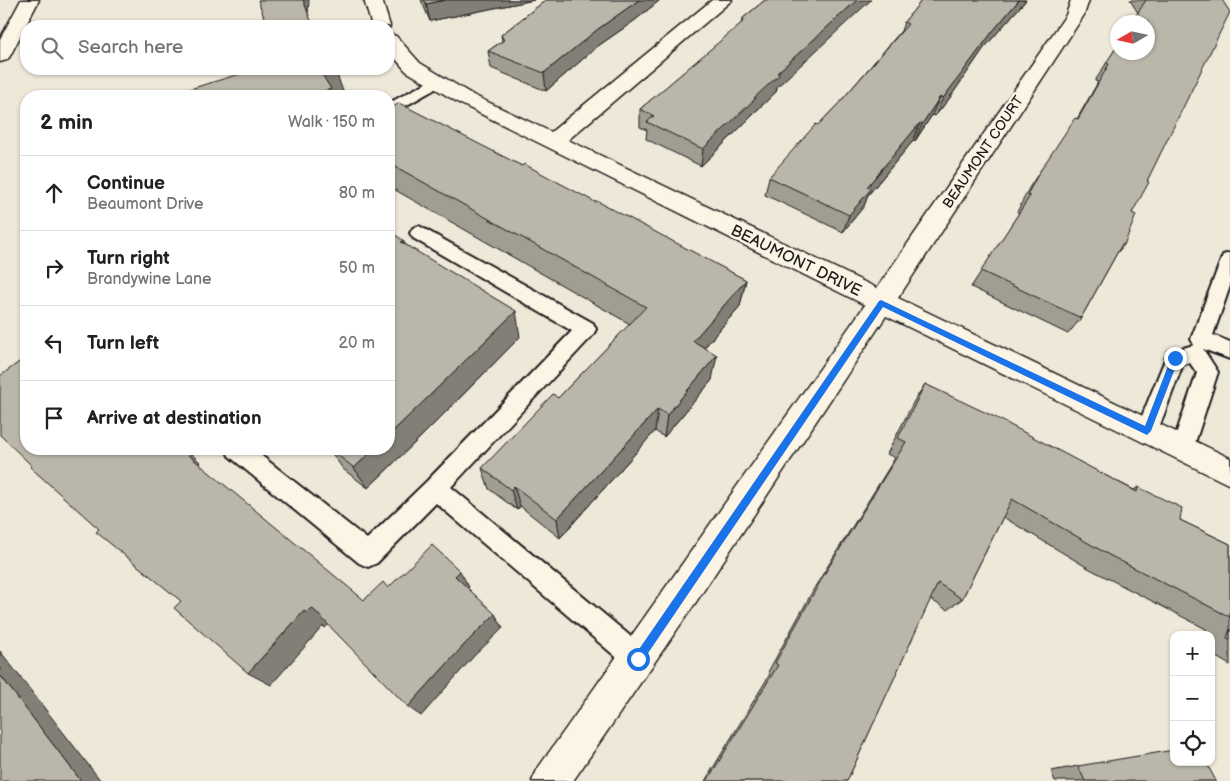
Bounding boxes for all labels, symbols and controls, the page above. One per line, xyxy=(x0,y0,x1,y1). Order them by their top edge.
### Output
north arrow xyxy=(1110,15,1155,60)
search box xyxy=(20,20,395,75)
icon: search xyxy=(38,34,66,62)
text: Search here xyxy=(78,36,183,59)
street label: BEAUMONT COURT xyxy=(939,92,1027,211)
text: 2 min xyxy=(40,110,93,135)
text: Walk · 150 m xyxy=(288,113,375,132)
text: Continue xyxy=(87,172,165,195)
icon: ahead xyxy=(40,179,68,207)
text: 80 m xyxy=(339,184,375,203)
text: Beaumont Drive xyxy=(87,195,204,214)
street label: BEAUMONT DRIVE xyxy=(728,221,864,301)
text: Turn right xyxy=(87,247,170,270)
icon: right xyxy=(40,254,68,282)
text: 50 m xyxy=(339,259,375,278)
text: Brandywine Lane xyxy=(87,270,212,289)
icon: left xyxy=(40,329,68,357)
text: Turn left xyxy=(87,332,159,355)
text: 20 m xyxy=(339,334,375,353)
route end xyxy=(1164,347,1187,370)
icon: arrive xyxy=(40,404,68,432)
text: Arrive at destination xyxy=(87,407,262,430)
map controls xyxy=(1170,631,1215,766)
button: + xyxy=(1170,631,1215,676)
route start xyxy=(627,648,650,671)
button: − xyxy=(1170,676,1215,721)
button: locate xyxy=(1170,721,1215,766)

